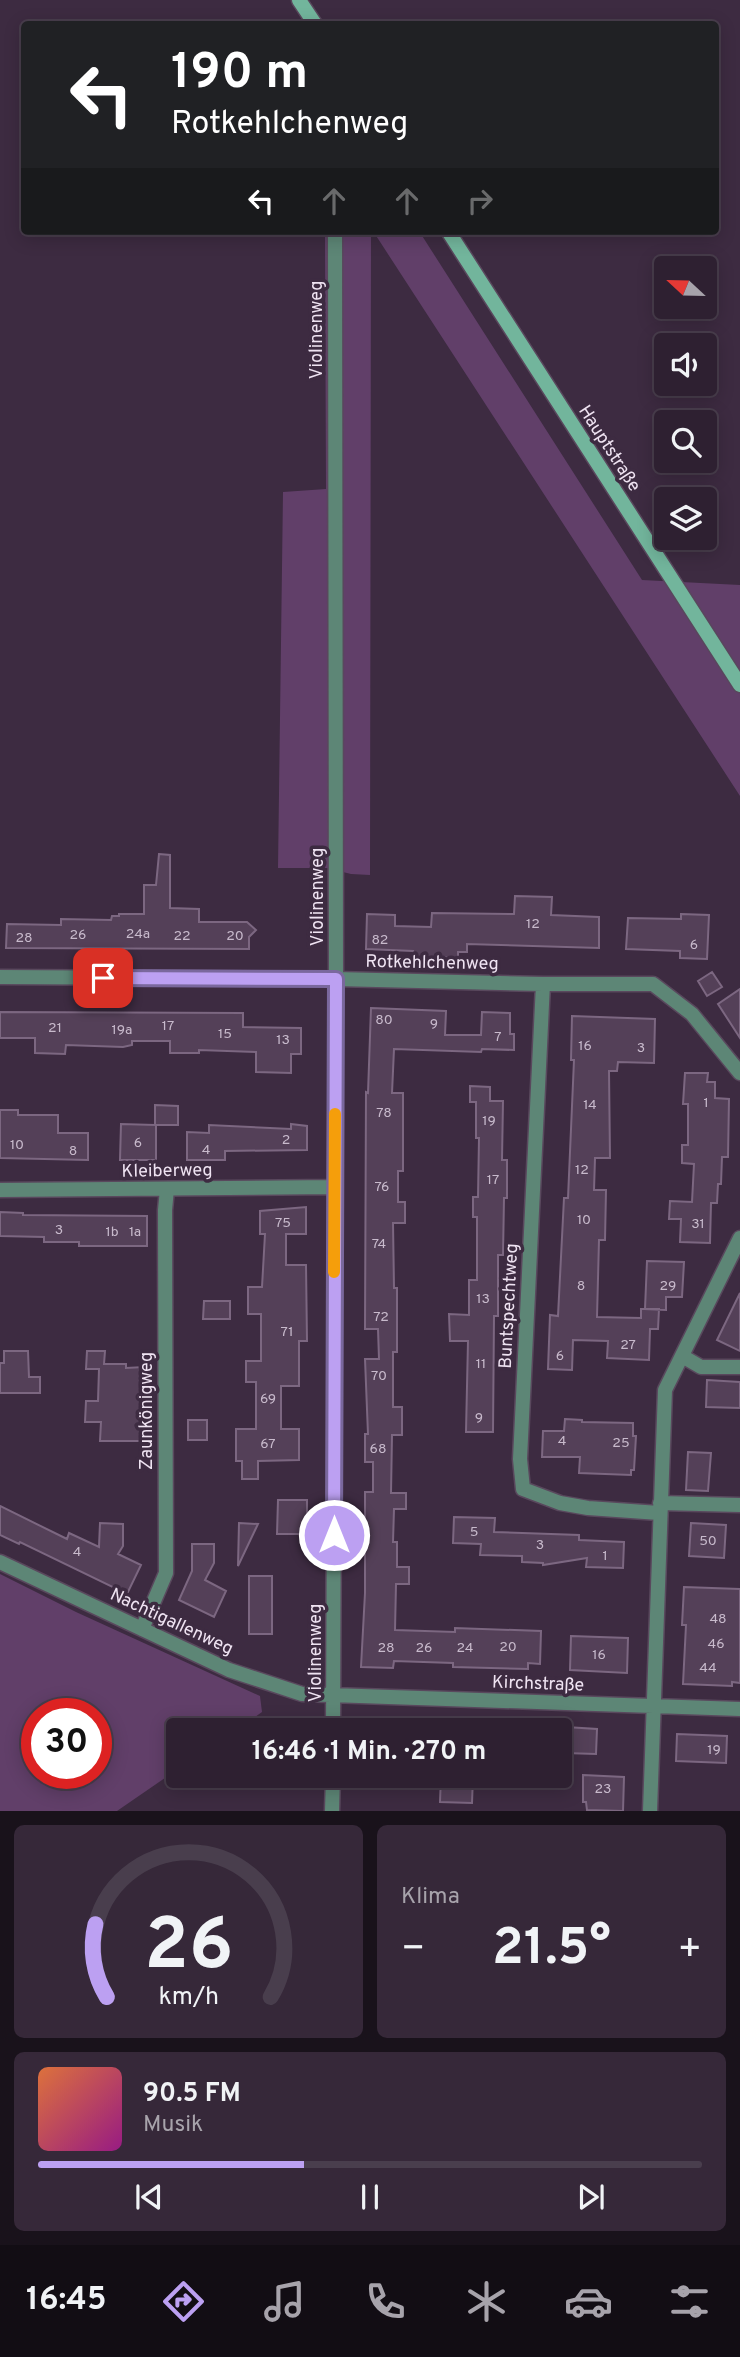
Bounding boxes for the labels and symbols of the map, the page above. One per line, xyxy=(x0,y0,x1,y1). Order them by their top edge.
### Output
north arrow xyxy=(654,256,718,318)
street label: Violinenweg xyxy=(306,281,329,379)
street label: Hauptstraße xyxy=(572,401,645,496)
street label: Violinenweg xyxy=(307,848,330,946)
house number: 12 xyxy=(526,916,540,933)
house number: 24a xyxy=(126,926,150,943)
house number: 26 xyxy=(70,927,86,944)
house number: 22 xyxy=(173,928,191,945)
house number: 20 xyxy=(226,928,244,945)
house number: 28 xyxy=(15,930,33,947)
house number: 82 xyxy=(372,932,388,949)
house number: 6 xyxy=(690,937,698,954)
pin xyxy=(73,948,133,1008)
street label: Rotkehlchenweg xyxy=(365,951,499,976)
house number: 80 xyxy=(375,1012,393,1029)
house number: 9 xyxy=(430,1016,438,1033)
house number: 17 xyxy=(162,1018,174,1035)
house number: 21 xyxy=(48,1020,62,1037)
house number: 19a xyxy=(112,1022,132,1039)
house number: 15 xyxy=(218,1026,232,1043)
house number: 7 xyxy=(494,1029,502,1046)
house number: 13 xyxy=(276,1032,290,1049)
house number: 16 xyxy=(578,1038,592,1055)
house number: 3 xyxy=(637,1040,645,1057)
house number: 1 xyxy=(703,1095,709,1112)
house number: 14 xyxy=(583,1097,597,1114)
house number: 78 xyxy=(376,1105,392,1122)
house number: 19 xyxy=(482,1113,496,1130)
house number: 2 xyxy=(282,1132,290,1149)
house number: 6 xyxy=(134,1135,142,1152)
house number: 10 xyxy=(10,1137,24,1154)
house number: 4 xyxy=(202,1142,210,1159)
house number: 8 xyxy=(69,1143,77,1160)
street label: Kleiberweg xyxy=(121,1159,213,1184)
house number: 12 xyxy=(575,1162,589,1179)
house number: 17 xyxy=(487,1172,499,1189)
house number: 76 xyxy=(375,1179,389,1196)
house number: 10 xyxy=(577,1212,591,1229)
house number: 75 xyxy=(275,1215,291,1232)
house number: 31 xyxy=(691,1216,705,1233)
house number: 3 xyxy=(55,1222,63,1239)
house number: 1b xyxy=(105,1224,119,1241)
house number: 1a xyxy=(129,1224,141,1241)
house number: 74 xyxy=(372,1236,386,1253)
street label: Buntspechtweg xyxy=(495,1243,524,1369)
house number: 8 xyxy=(577,1278,585,1295)
house number: 29 xyxy=(660,1278,676,1295)
house number: 13 xyxy=(476,1291,490,1308)
house number: 72 xyxy=(373,1309,389,1326)
house number: 71 xyxy=(281,1324,293,1341)
house number: 27 xyxy=(620,1337,636,1354)
house number: 6 xyxy=(556,1348,564,1365)
street label: Zaunkönigweg xyxy=(136,1352,159,1470)
house number: 11 xyxy=(476,1356,486,1373)
house number: 70 xyxy=(371,1368,387,1385)
house number: 69 xyxy=(260,1391,276,1408)
house number: 9 xyxy=(475,1410,483,1427)
house number: 4 xyxy=(558,1433,566,1450)
house number: 25 xyxy=(612,1435,630,1452)
house number: 67 xyxy=(260,1436,276,1453)
house number: 68 xyxy=(370,1441,386,1458)
position arrow xyxy=(297,1498,371,1572)
house number: 5 xyxy=(470,1524,478,1541)
house number: 50 xyxy=(699,1533,717,1550)
house number: 3 xyxy=(536,1537,544,1554)
house number: 4 xyxy=(73,1544,81,1561)
house number: 1 xyxy=(602,1548,608,1565)
street label: Nachtigallenweg xyxy=(106,1584,237,1661)
street label: Violinenweg xyxy=(305,1604,328,1702)
house number: 48 xyxy=(709,1611,727,1628)
house number: 46 xyxy=(707,1636,725,1653)
house number: 20 xyxy=(499,1639,517,1656)
house number: 28 xyxy=(377,1640,395,1657)
house number: 26 xyxy=(416,1640,432,1657)
house number: 24 xyxy=(456,1640,474,1657)
house number: 16 xyxy=(592,1647,606,1664)
house number: 44 xyxy=(699,1660,717,1677)
street label: Kirchstraße xyxy=(491,1671,584,1698)
speed limit sign: 30 xyxy=(21,1698,112,1789)
house number: 19 xyxy=(707,1742,721,1759)
house number: 23 xyxy=(595,1781,612,1798)

